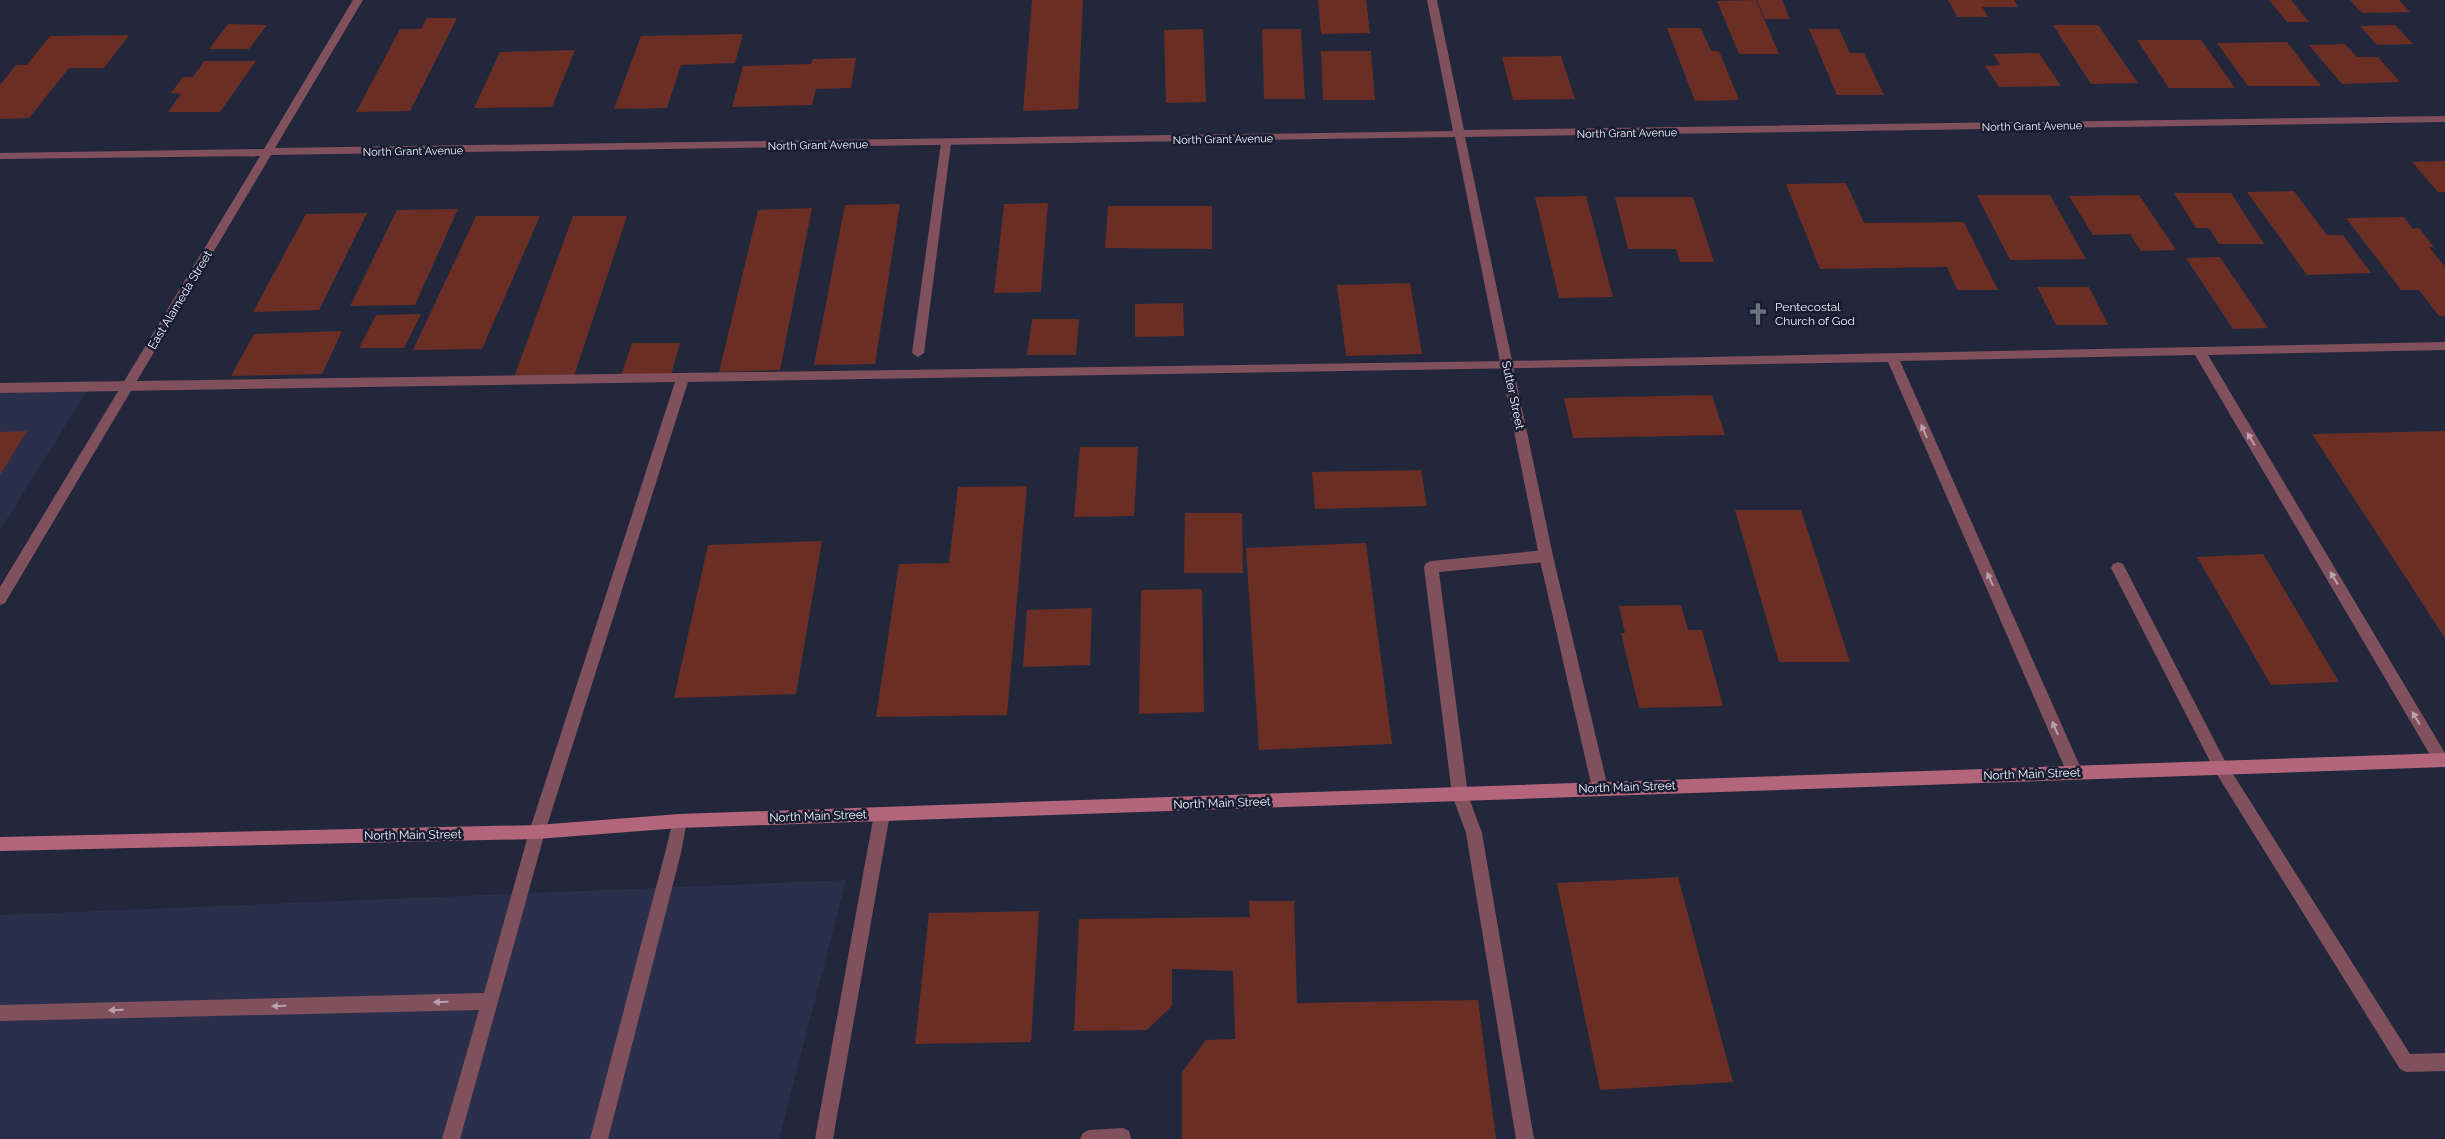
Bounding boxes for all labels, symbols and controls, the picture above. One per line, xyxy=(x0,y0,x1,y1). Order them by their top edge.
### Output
street label: North Grant Avenue xyxy=(1982,119,2083,134)
street label: North Grant Avenue xyxy=(1577,126,1678,141)
street label: North Grant Avenue xyxy=(1173,132,1274,147)
street label: North Grant Avenue xyxy=(768,138,869,153)
street label: North Grant Avenue xyxy=(363,144,464,159)
street label: East Alameda Street xyxy=(145,248,215,352)
place label: Pentecostal Church of God xyxy=(1775,300,1855,328)
church icon: Pentecostal Church of God xyxy=(1745,301,1771,327)
street label: Sutter Street xyxy=(1499,359,1527,431)
one-way arrow xyxy=(1920,424,1928,438)
one-way arrow xyxy=(2246,432,2255,445)
one-way arrow xyxy=(1985,572,1993,586)
one-way arrow xyxy=(2329,572,2338,585)
one-way arrow xyxy=(2412,712,2421,725)
one-way arrow xyxy=(2051,721,2059,735)
street label: North Main Street xyxy=(1983,765,2081,783)
street label: North Main Street xyxy=(1578,778,1676,796)
street label: North Main Street xyxy=(1173,794,1271,812)
street label: North Main Street xyxy=(769,807,867,825)
street label: North Main Street xyxy=(364,827,462,843)
one-way arrow xyxy=(433,998,449,1006)
one-way arrow xyxy=(270,1002,286,1010)
one-way arrow xyxy=(108,1006,124,1014)

